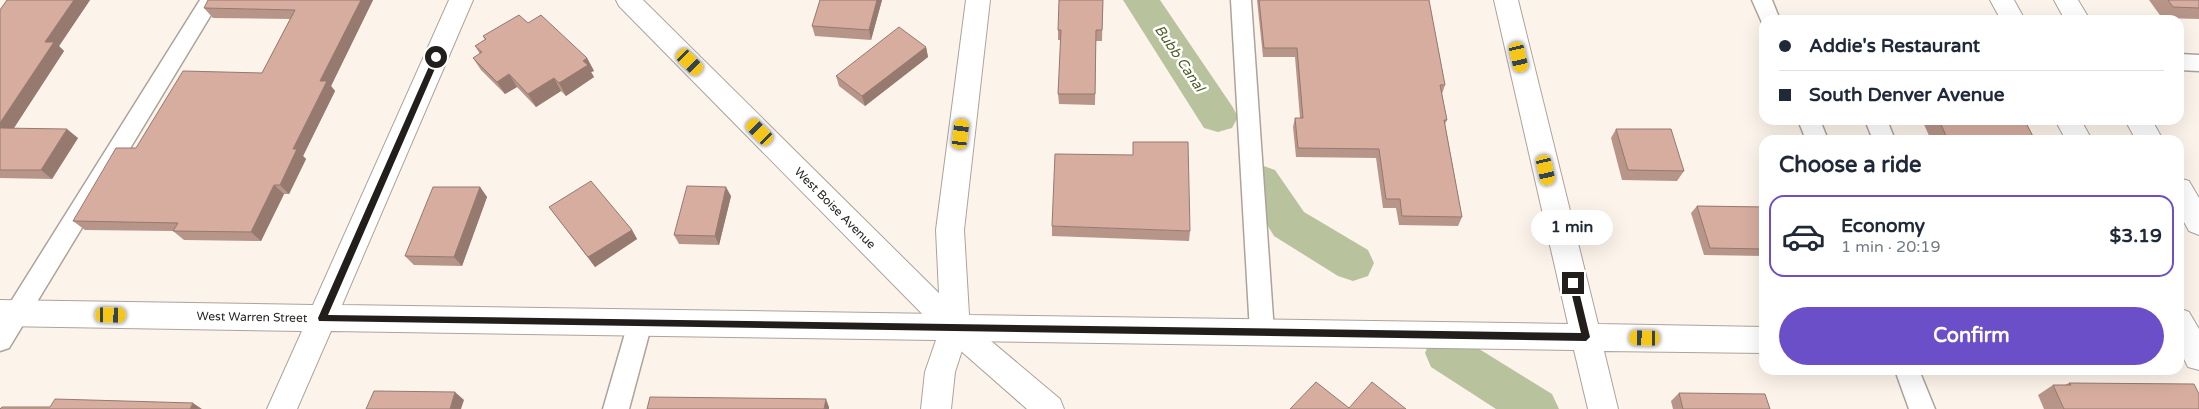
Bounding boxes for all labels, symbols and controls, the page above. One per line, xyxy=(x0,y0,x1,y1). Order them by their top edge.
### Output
water label: Bubb Canal xyxy=(1151,22,1209,96)
text: Addie's Restaurant xyxy=(1809,35,1980,57)
car xyxy=(1508,41,1529,73)
route start xyxy=(425,46,447,68)
car xyxy=(674,46,705,78)
text: South Denver Avenue xyxy=(1809,84,2005,106)
car xyxy=(744,116,775,148)
car xyxy=(951,118,970,150)
text: Choose a ride xyxy=(1779,152,1922,178)
car xyxy=(1535,154,1556,186)
street label: West Boise Avenue xyxy=(792,165,879,252)
callout: 1 min xyxy=(1532,210,1614,246)
icon: car xyxy=(1781,214,1826,259)
text: Economy xyxy=(1841,215,1925,237)
text: 1 min xyxy=(1551,217,1593,237)
text: $3.19 xyxy=(2110,225,2162,247)
text: 1 min · 20:19 xyxy=(1841,237,1940,257)
route end xyxy=(1562,272,1584,294)
car xyxy=(95,307,126,323)
button: Confirm xyxy=(1779,307,2164,365)
street label: West Warren Street xyxy=(197,309,308,325)
car xyxy=(1629,330,1660,346)

